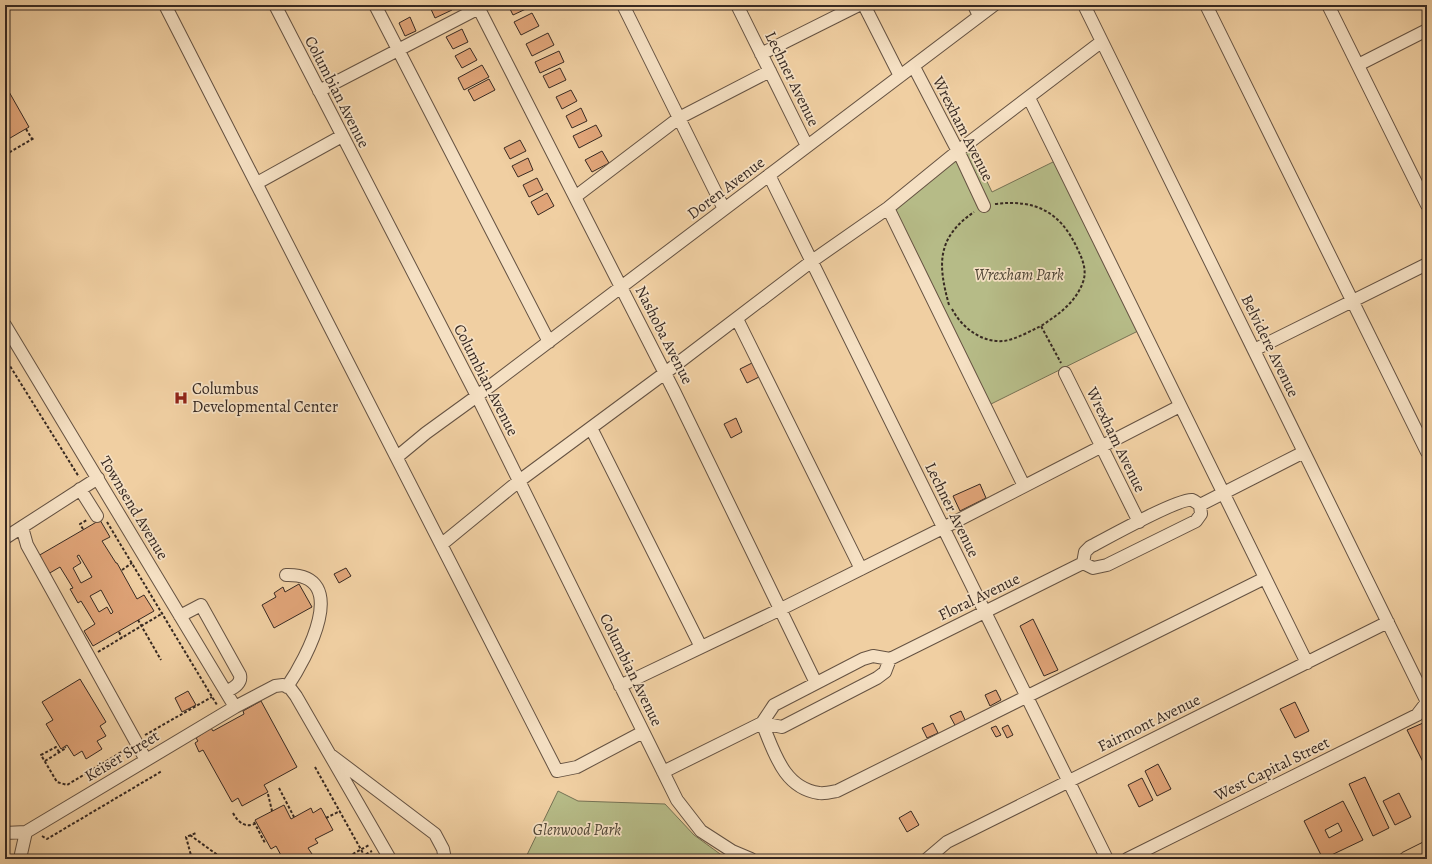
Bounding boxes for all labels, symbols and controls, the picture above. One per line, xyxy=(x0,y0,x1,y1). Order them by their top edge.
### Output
street label: Lechner Avenue xyxy=(759,28,825,130)
street label: Columbian Avenue xyxy=(299,32,375,152)
street label: Wrexham Avenue xyxy=(927,72,999,185)
street label: Doren Avenue xyxy=(683,152,769,224)
park label: Wrexham Park xyxy=(974,264,1064,286)
street label: Nashoba Avenue xyxy=(630,282,698,388)
street label: Belvidere Avenue xyxy=(1236,291,1304,401)
street label: Columbian Avenue xyxy=(448,320,524,440)
place label: Columbus Developmental Center xyxy=(192,378,338,418)
street label: Wrexham Avenue xyxy=(1081,383,1151,496)
hospital icon: Columbus Developmental Center xyxy=(173,390,189,406)
street label: Townsend Avenue xyxy=(94,452,174,564)
street label: Lechner Avenue xyxy=(919,459,985,561)
street label: Floral Avenue xyxy=(935,568,1023,626)
street label: Columbian Avenue xyxy=(594,610,668,730)
street label: Fairmont Avenue xyxy=(1094,689,1204,757)
street label: Keiser Street xyxy=(81,725,163,787)
street label: West Capital Street xyxy=(1210,732,1333,807)
park label: Glenwood Park xyxy=(533,819,621,841)

